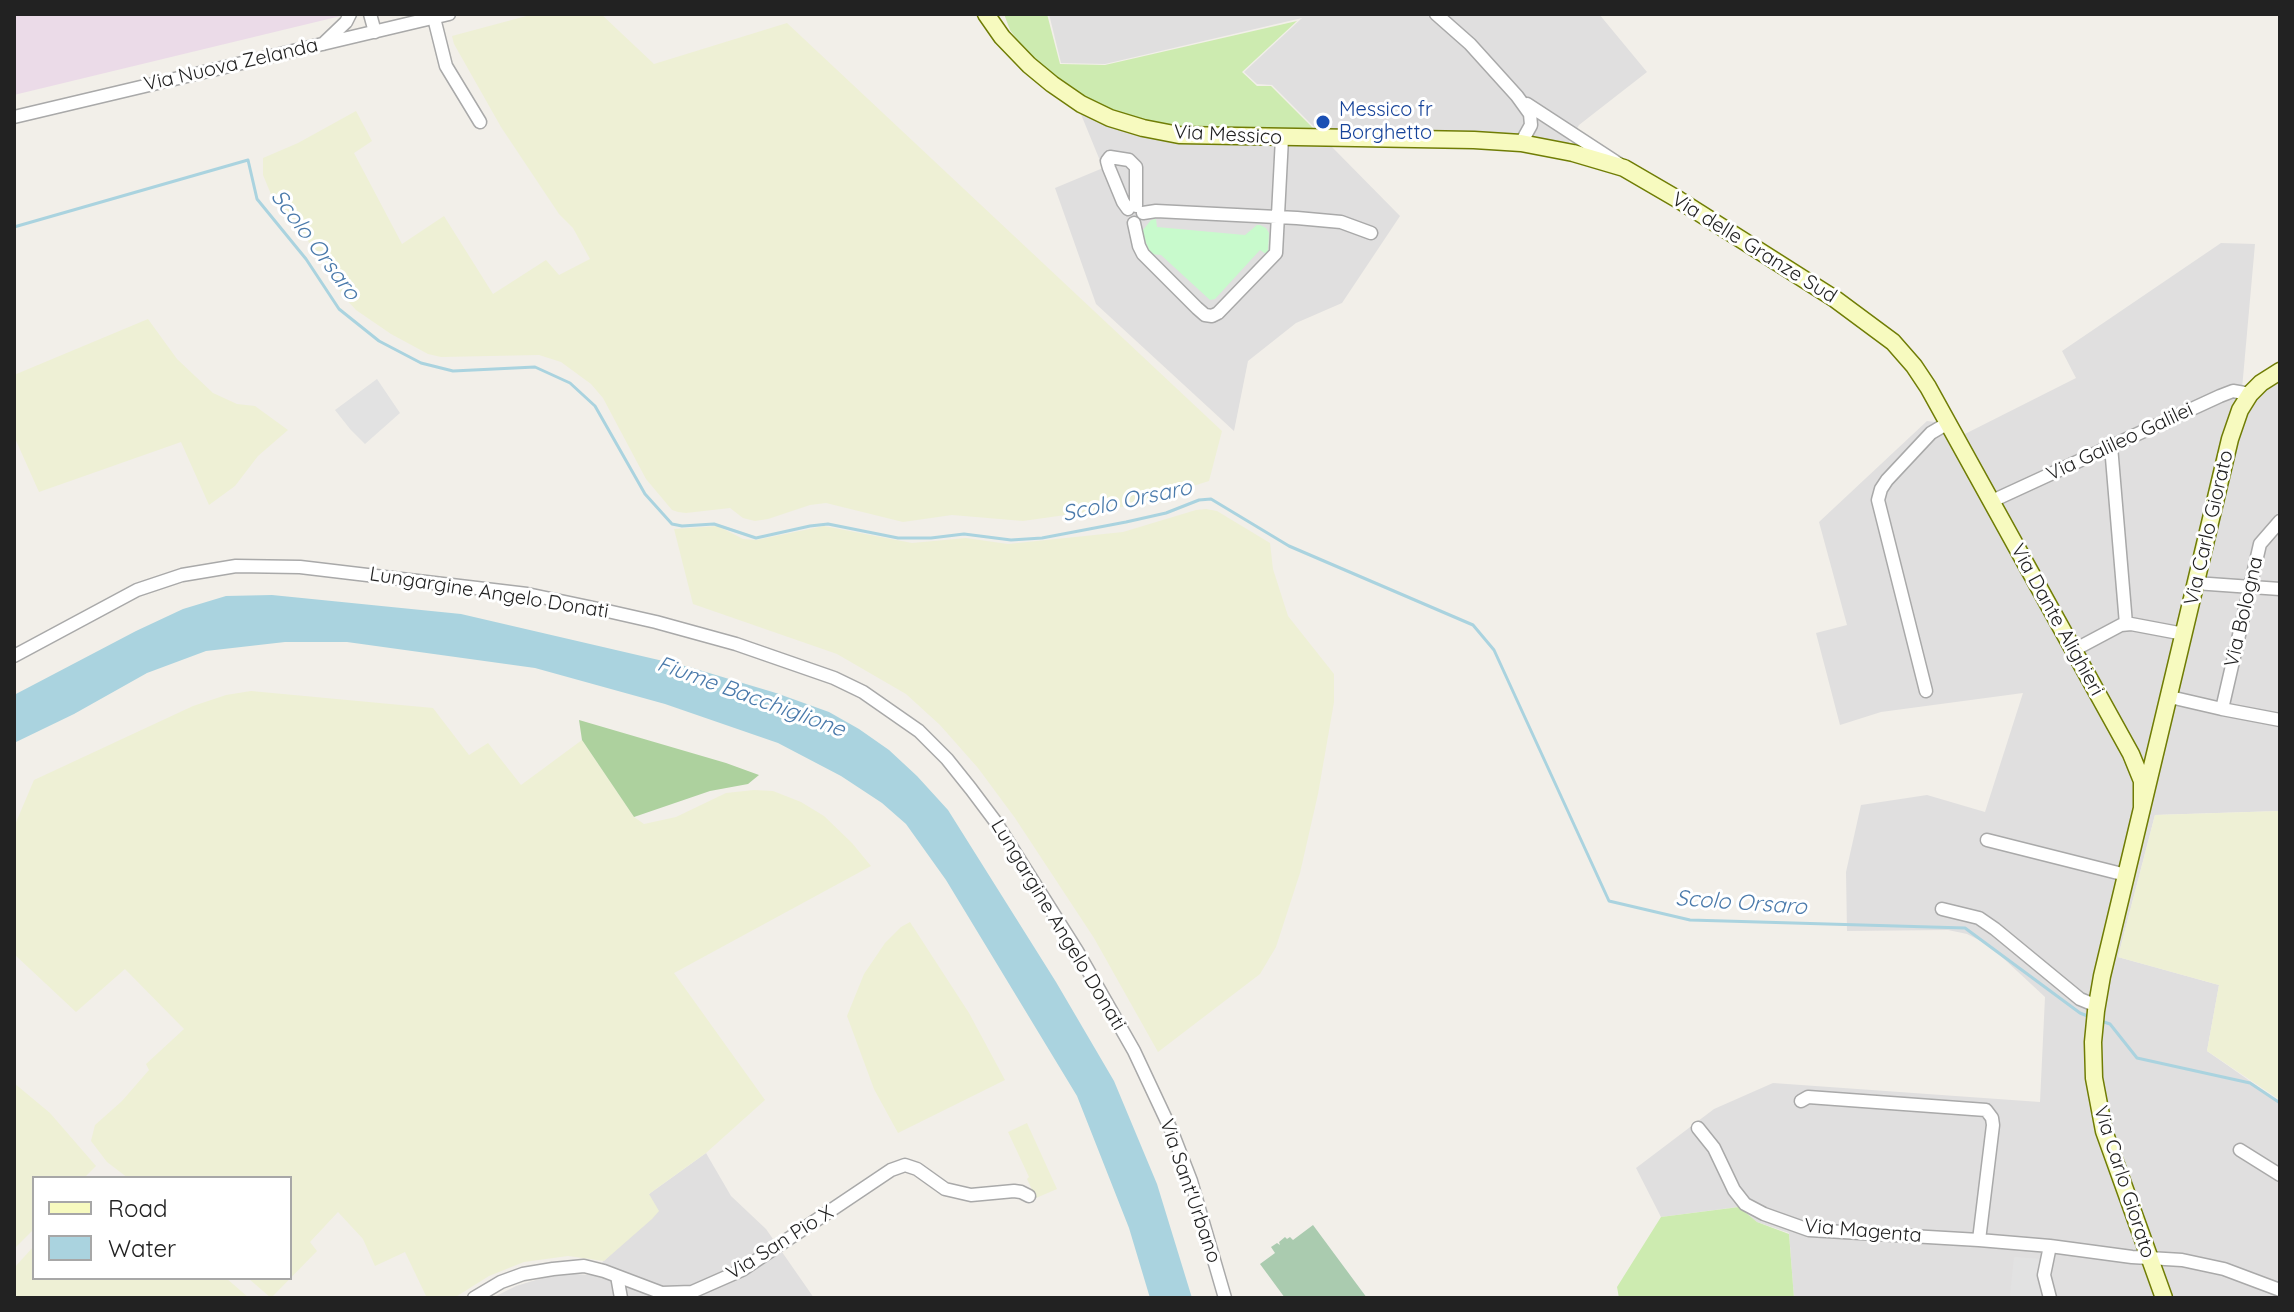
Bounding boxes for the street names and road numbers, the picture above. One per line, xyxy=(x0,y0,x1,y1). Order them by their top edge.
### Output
street label: Via Nuova Zelanda xyxy=(142,33,320,97)
street label: Via Messico xyxy=(1173,120,1283,150)
street label: Via delle Granze Sud xyxy=(1667,187,1841,309)
street label: Via Galileo Galilei xyxy=(2043,398,2197,486)
street label: Via Carlo Giorato xyxy=(2179,448,2239,608)
street label: Via Dante Alighieri xyxy=(2005,540,2109,700)
street label: Via Bologna xyxy=(2220,554,2268,670)
street label: Lungargine Angelo Donati xyxy=(368,562,610,624)
street label: Lungargine Angelo Donati xyxy=(985,815,1131,1035)
street label: Via Carlo Giorato xyxy=(2088,1103,2160,1261)
street label: Via Sant'Urbano xyxy=(1154,1116,1226,1266)
street label: Via San Pio X xyxy=(722,1201,838,1285)
street label: Via Magenta xyxy=(1803,1214,1923,1248)

